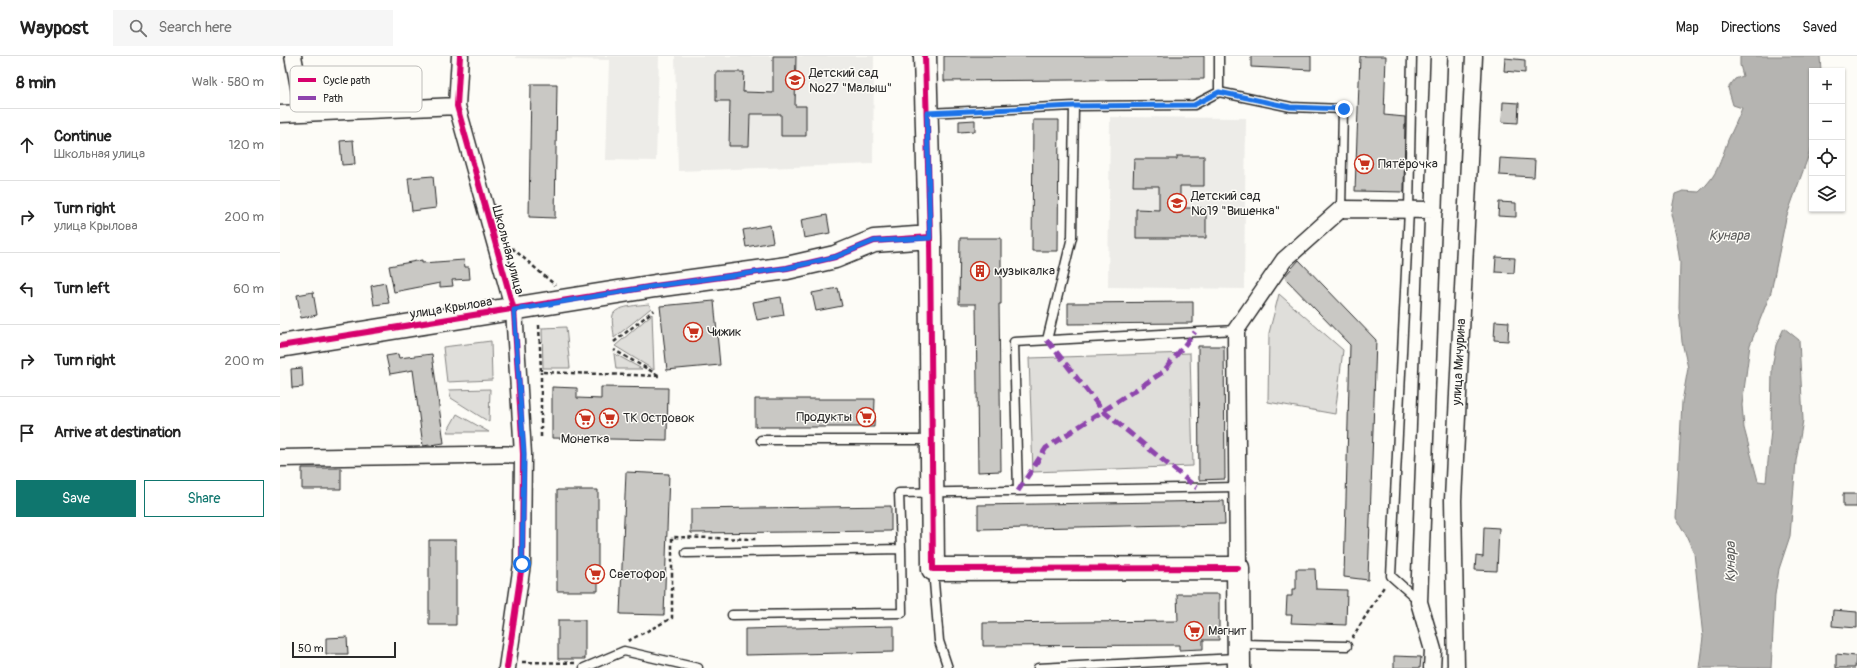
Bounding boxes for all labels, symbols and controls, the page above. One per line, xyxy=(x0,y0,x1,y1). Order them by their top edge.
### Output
search box xyxy=(113,10,393,46)
text: Waypost xyxy=(20,16,89,40)
icon: search xyxy=(127,17,149,39)
text: Search here xyxy=(159,18,232,37)
text: Map xyxy=(1676,19,1699,36)
text: Directions xyxy=(1721,19,1780,36)
text: Saved xyxy=(1802,19,1837,36)
place label: Детский сад №27 "Малыш" xyxy=(808,65,892,96)
legend xyxy=(290,66,422,112)
map controls xyxy=(1809,68,1845,212)
button: + xyxy=(1809,68,1845,104)
school or university icon: Детский сад №27 "Малыш" xyxy=(784,69,806,91)
text: 8 min xyxy=(16,72,56,93)
text: Walk · 580 m xyxy=(192,74,264,90)
text: Cycle path xyxy=(323,74,370,87)
text: Path xyxy=(323,92,343,105)
route end xyxy=(1335,100,1353,118)
button: − xyxy=(1809,104,1845,140)
text: Continue xyxy=(54,127,112,146)
icon: ahead xyxy=(16,134,38,156)
text: 120 m xyxy=(228,137,264,153)
button: locate xyxy=(1809,140,1845,176)
text: Школьная улица xyxy=(54,146,145,162)
supermarket icon: Пятёрочка xyxy=(1353,153,1375,175)
place label: Пятёрочка xyxy=(1378,156,1438,172)
button: layers xyxy=(1809,176,1845,212)
place label: Детский сад №19 "Вишенка" xyxy=(1190,188,1280,219)
school or university icon: Детский сад №19 "Вишенка" xyxy=(1166,192,1188,214)
text: Turn right xyxy=(54,199,115,218)
street label: Школьная улица xyxy=(488,204,528,296)
icon: right xyxy=(16,206,38,228)
text: 200 m xyxy=(225,209,264,225)
text: улица Крылова xyxy=(54,218,137,234)
water label: Кунара xyxy=(1709,227,1751,244)
building icon: музыкалка xyxy=(969,260,991,282)
place label: музыкалка xyxy=(994,263,1055,279)
icon: left xyxy=(16,278,38,300)
text: Turn left xyxy=(54,279,110,298)
text: 60 m xyxy=(233,281,264,297)
street label: улица Крылова xyxy=(408,294,493,323)
street label: улица Мичурина xyxy=(1449,318,1469,407)
supermarket icon: Чижик xyxy=(682,321,704,343)
place label: Чижик xyxy=(707,324,742,340)
icon: right xyxy=(16,350,38,372)
text: Turn right xyxy=(54,351,115,370)
text: 200 m xyxy=(225,353,264,369)
supermarket icon: Продукты xyxy=(855,406,877,428)
supermarket icon: ТК Островок xyxy=(598,407,620,429)
supermarket icon: Монетка xyxy=(574,408,596,430)
place label: Продукты xyxy=(796,409,852,425)
place label: ТК Островок xyxy=(623,410,695,426)
icon: arrive xyxy=(16,422,38,444)
text: Arrive at destination xyxy=(54,423,181,442)
place label: Монетка xyxy=(561,431,609,447)
button: Save xyxy=(16,480,136,517)
button: Share xyxy=(144,480,264,517)
water label: Кунара xyxy=(1722,540,1739,582)
route start xyxy=(513,555,531,573)
supermarket icon: Светофор xyxy=(584,563,606,585)
place label: Светофор xyxy=(609,566,666,582)
supermarket icon: Магнит xyxy=(1183,620,1205,642)
place label: Магнит xyxy=(1208,623,1247,639)
scale bar xyxy=(292,640,396,659)
text: 50 m xyxy=(298,642,324,655)

